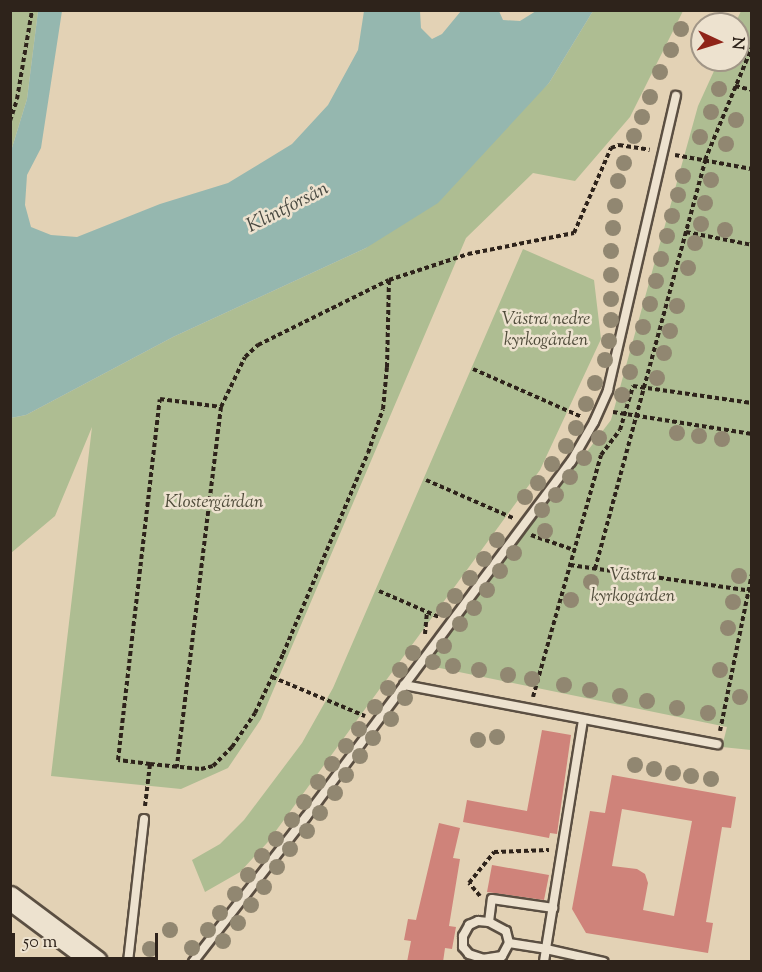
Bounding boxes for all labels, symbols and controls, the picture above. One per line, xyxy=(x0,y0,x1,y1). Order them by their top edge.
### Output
north arrow xyxy=(690,12,750,72)
text: N xyxy=(725,36,748,50)
water label: Klintforsån xyxy=(243,177,333,239)
park label: Västra nedre kyrkogården xyxy=(502,310,590,352)
park label: Klostergärdan xyxy=(165,492,263,514)
park label: Västra kyrkogården xyxy=(591,566,675,608)
scale bar xyxy=(15,921,160,959)
text: 50 m xyxy=(23,930,57,956)

